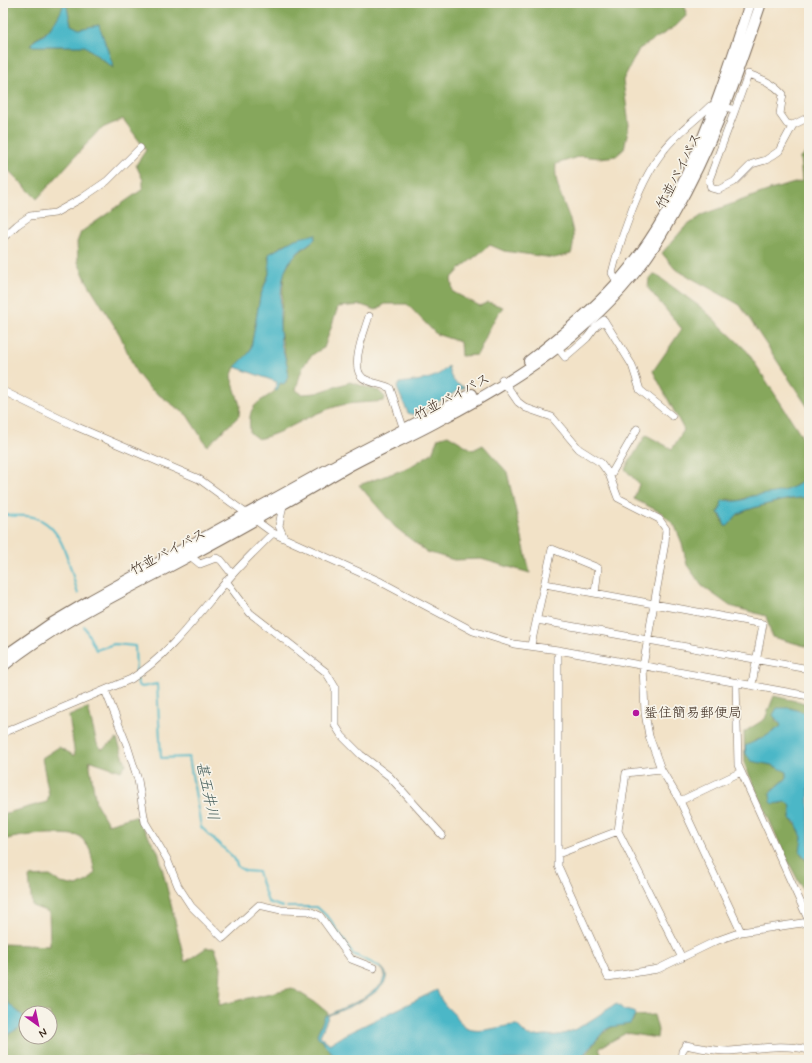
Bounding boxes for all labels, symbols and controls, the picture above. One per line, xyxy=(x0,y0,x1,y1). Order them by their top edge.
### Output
street label: 竹並バイパス xyxy=(652,130,706,212)
street label: 竹並バイパス xyxy=(411,369,493,425)
street label: 竹並バイパス xyxy=(127,524,209,580)
place label: 蜑住簡易郵便局 xyxy=(644,704,742,722)
marker: 蜑住簡易郵便局 xyxy=(631,708,641,718)
water label: 甚五井川 xyxy=(191,760,223,822)
north arrow xyxy=(18,1005,58,1045)
text: N xyxy=(36,1025,50,1040)

